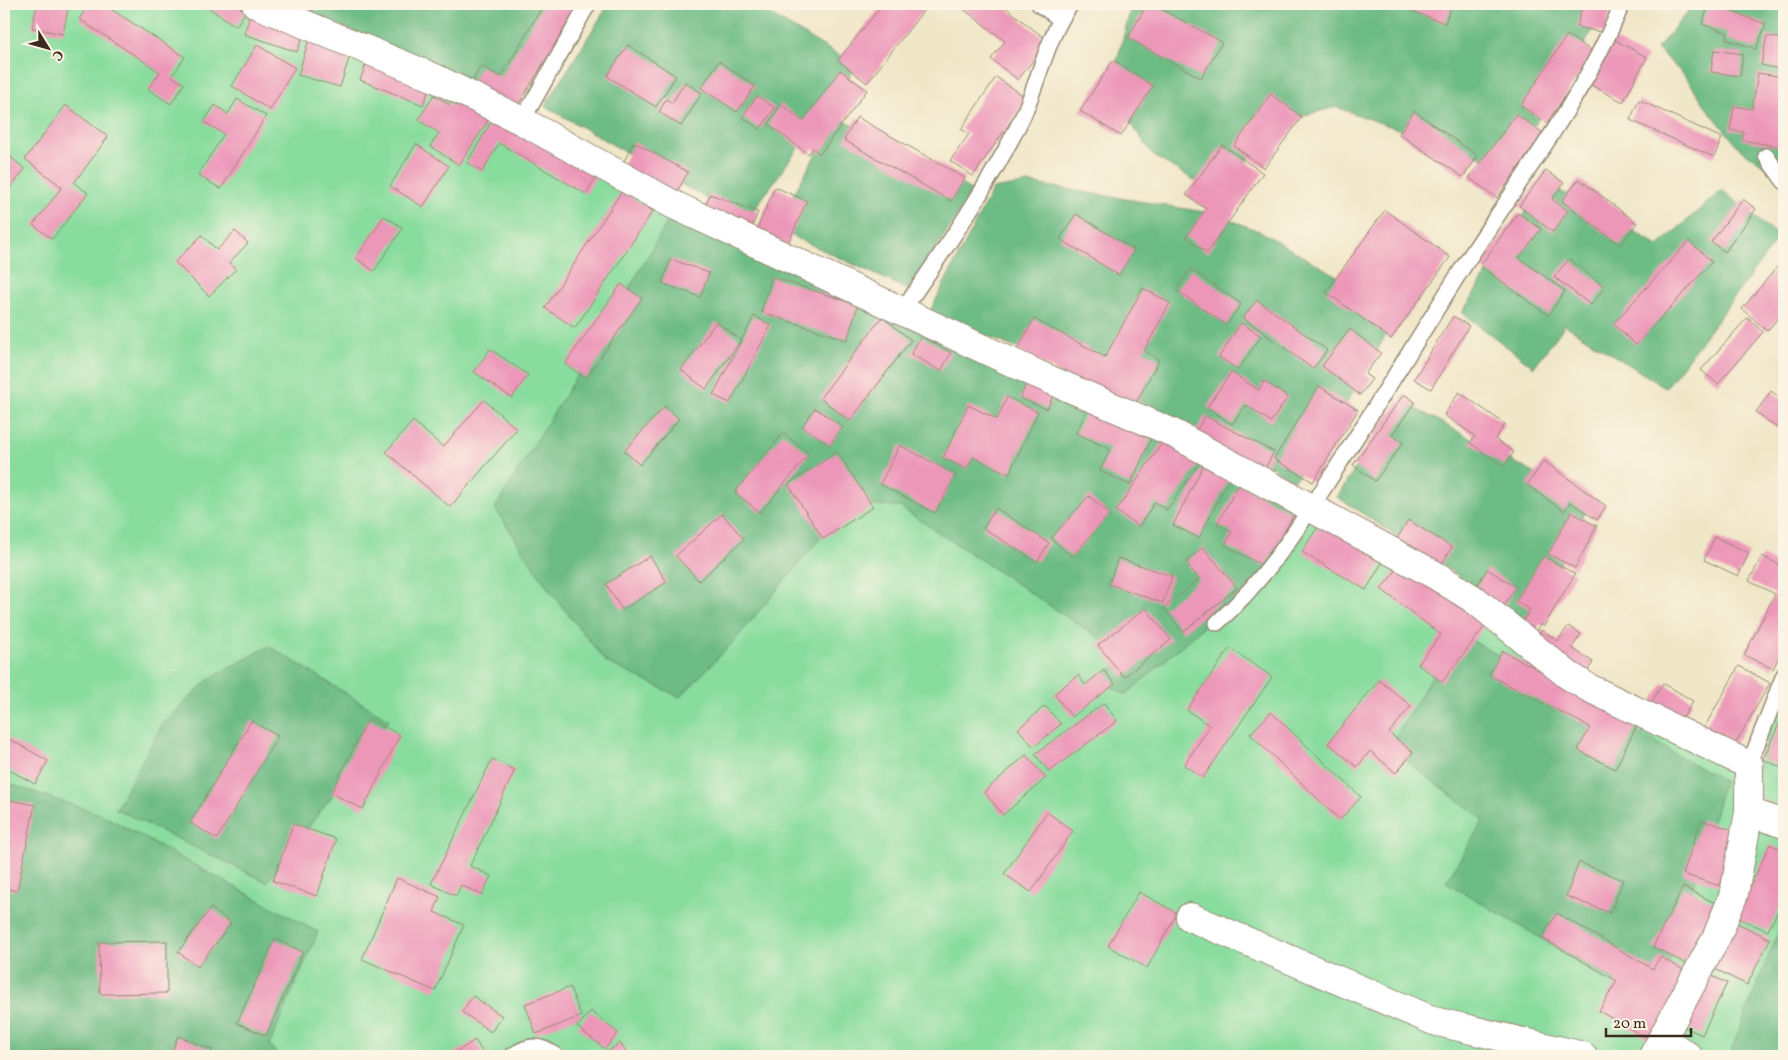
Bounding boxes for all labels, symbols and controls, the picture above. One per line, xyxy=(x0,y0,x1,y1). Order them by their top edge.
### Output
north arrow xyxy=(22,22,72,72)
text: С xyxy=(47,46,67,64)
scale bar xyxy=(1606,1005,1690,1037)
text: 20 m xyxy=(1613,1014,1646,1035)

